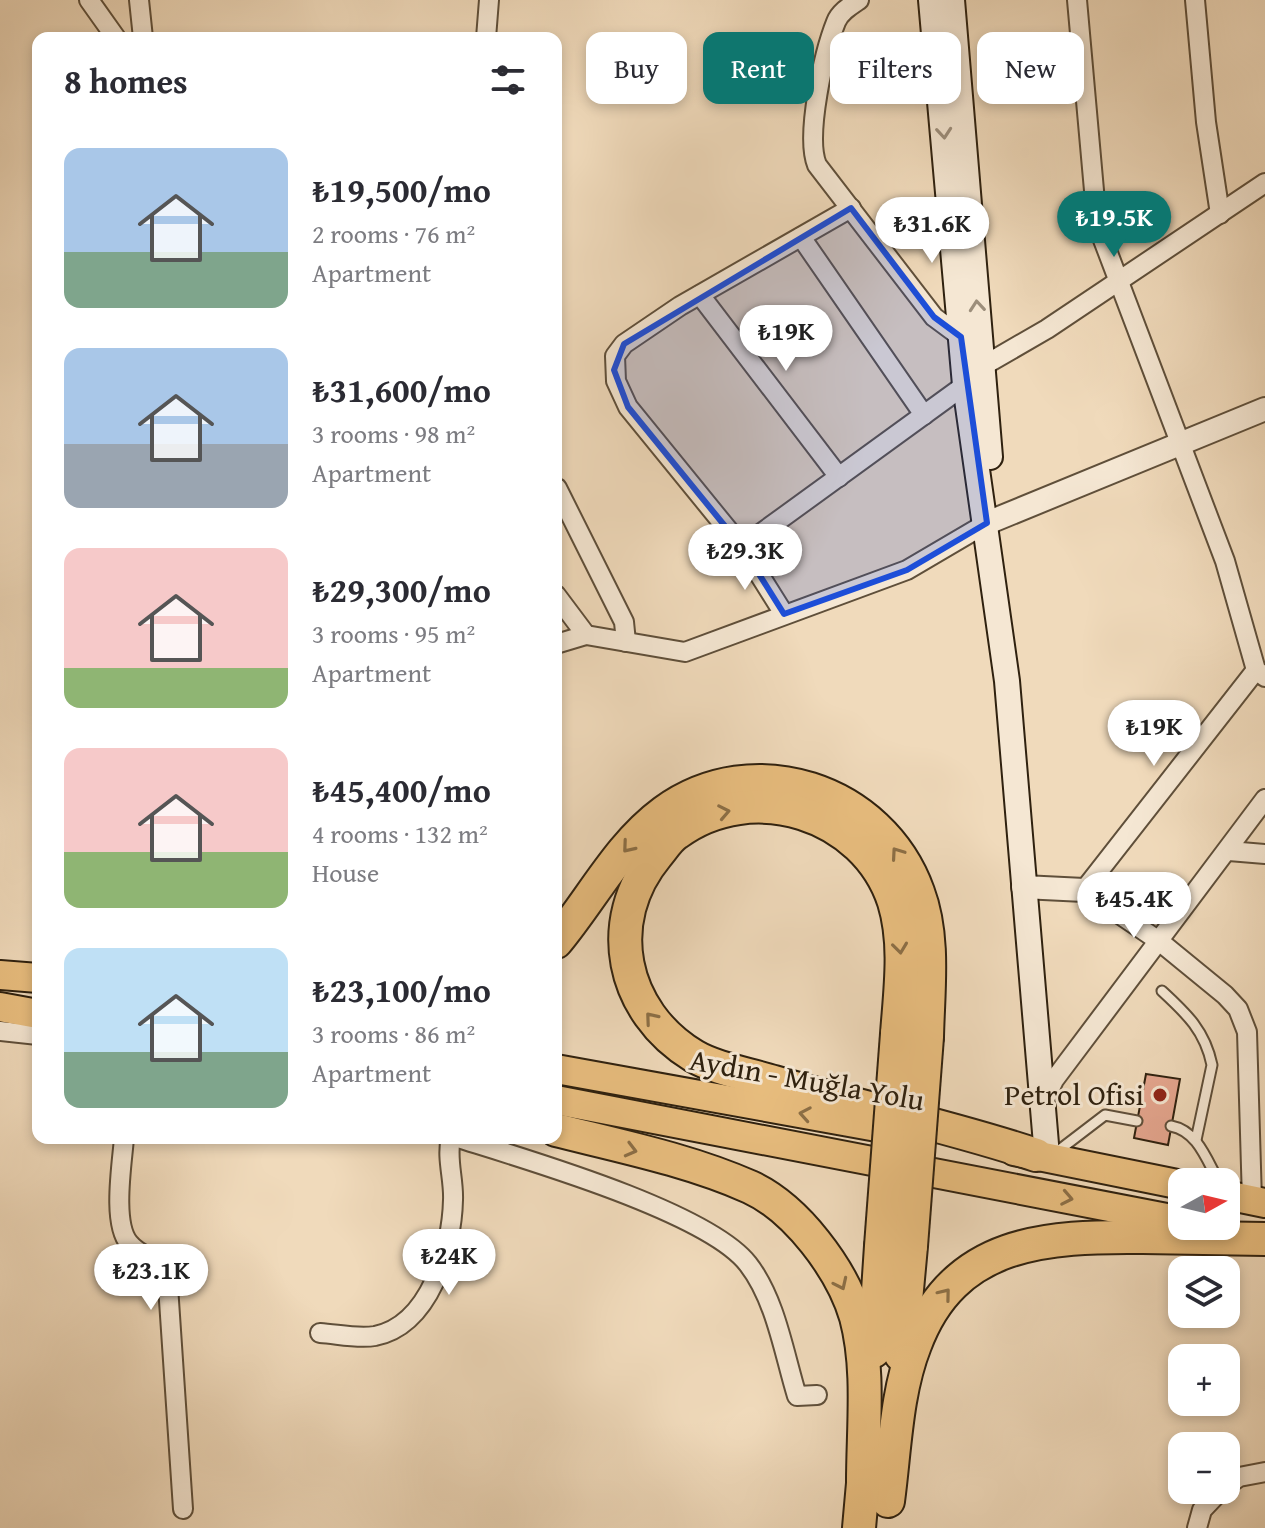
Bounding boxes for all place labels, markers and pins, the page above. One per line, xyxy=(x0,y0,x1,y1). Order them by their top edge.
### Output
pin: ₺19.5K xyxy=(1049,191,1179,259)
pin: ₺31.6K xyxy=(867,197,997,265)
pin: ₺19K xyxy=(739,305,833,373)
pin: ₺29.3K xyxy=(680,524,810,592)
pin: ₺19K xyxy=(1107,700,1201,768)
pin: ₺45.4K xyxy=(1069,872,1199,940)
place label: Petrol Ofisi xyxy=(1004,1072,1144,1116)
marker: Petrol Ofisi xyxy=(1151,1086,1169,1104)
pin: ₺24K xyxy=(402,1229,496,1297)
pin: ₺23.1K xyxy=(86,1244,216,1312)

